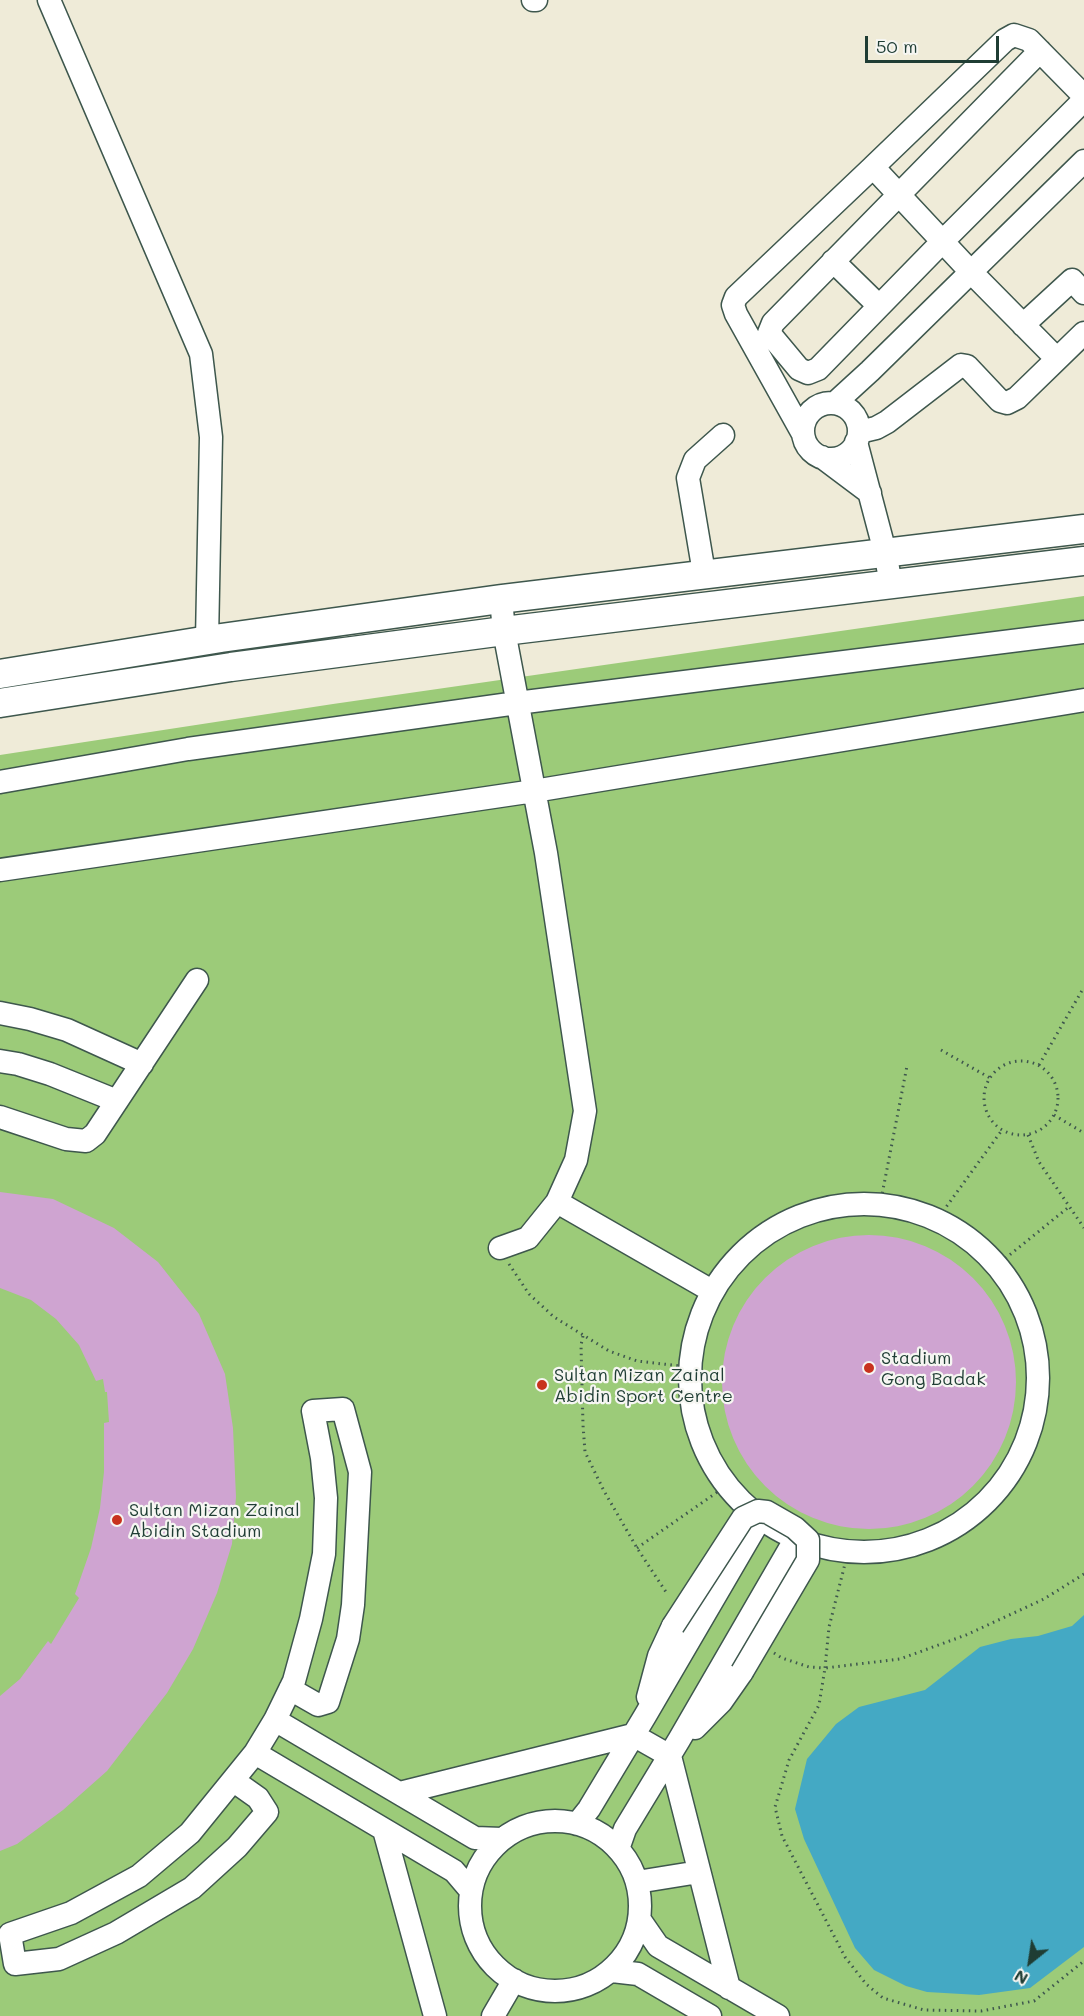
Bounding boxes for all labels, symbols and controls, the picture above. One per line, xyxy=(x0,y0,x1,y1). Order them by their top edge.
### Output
scale bar xyxy=(868,24,1002,62)
text: 50 m xyxy=(876,34,918,58)
place label: Stadium Gong Badak xyxy=(881,1347,986,1390)
marker: Stadium Gong Badak xyxy=(862,1361,876,1375)
place label: Sultan Mizan Zainal Abidin Sport Centre xyxy=(554,1364,733,1406)
marker: Sultan Mizan Zainal Abidin Sport Centre xyxy=(535,1378,549,1392)
place label: Sultan Mizan Zainal Abidin Stadium xyxy=(129,1499,300,1541)
marker: Sultan Mizan Zainal Abidin Stadium xyxy=(110,1513,124,1527)
north arrow xyxy=(1000,1932,1060,1992)
text: N xyxy=(1010,1966,1031,1990)

